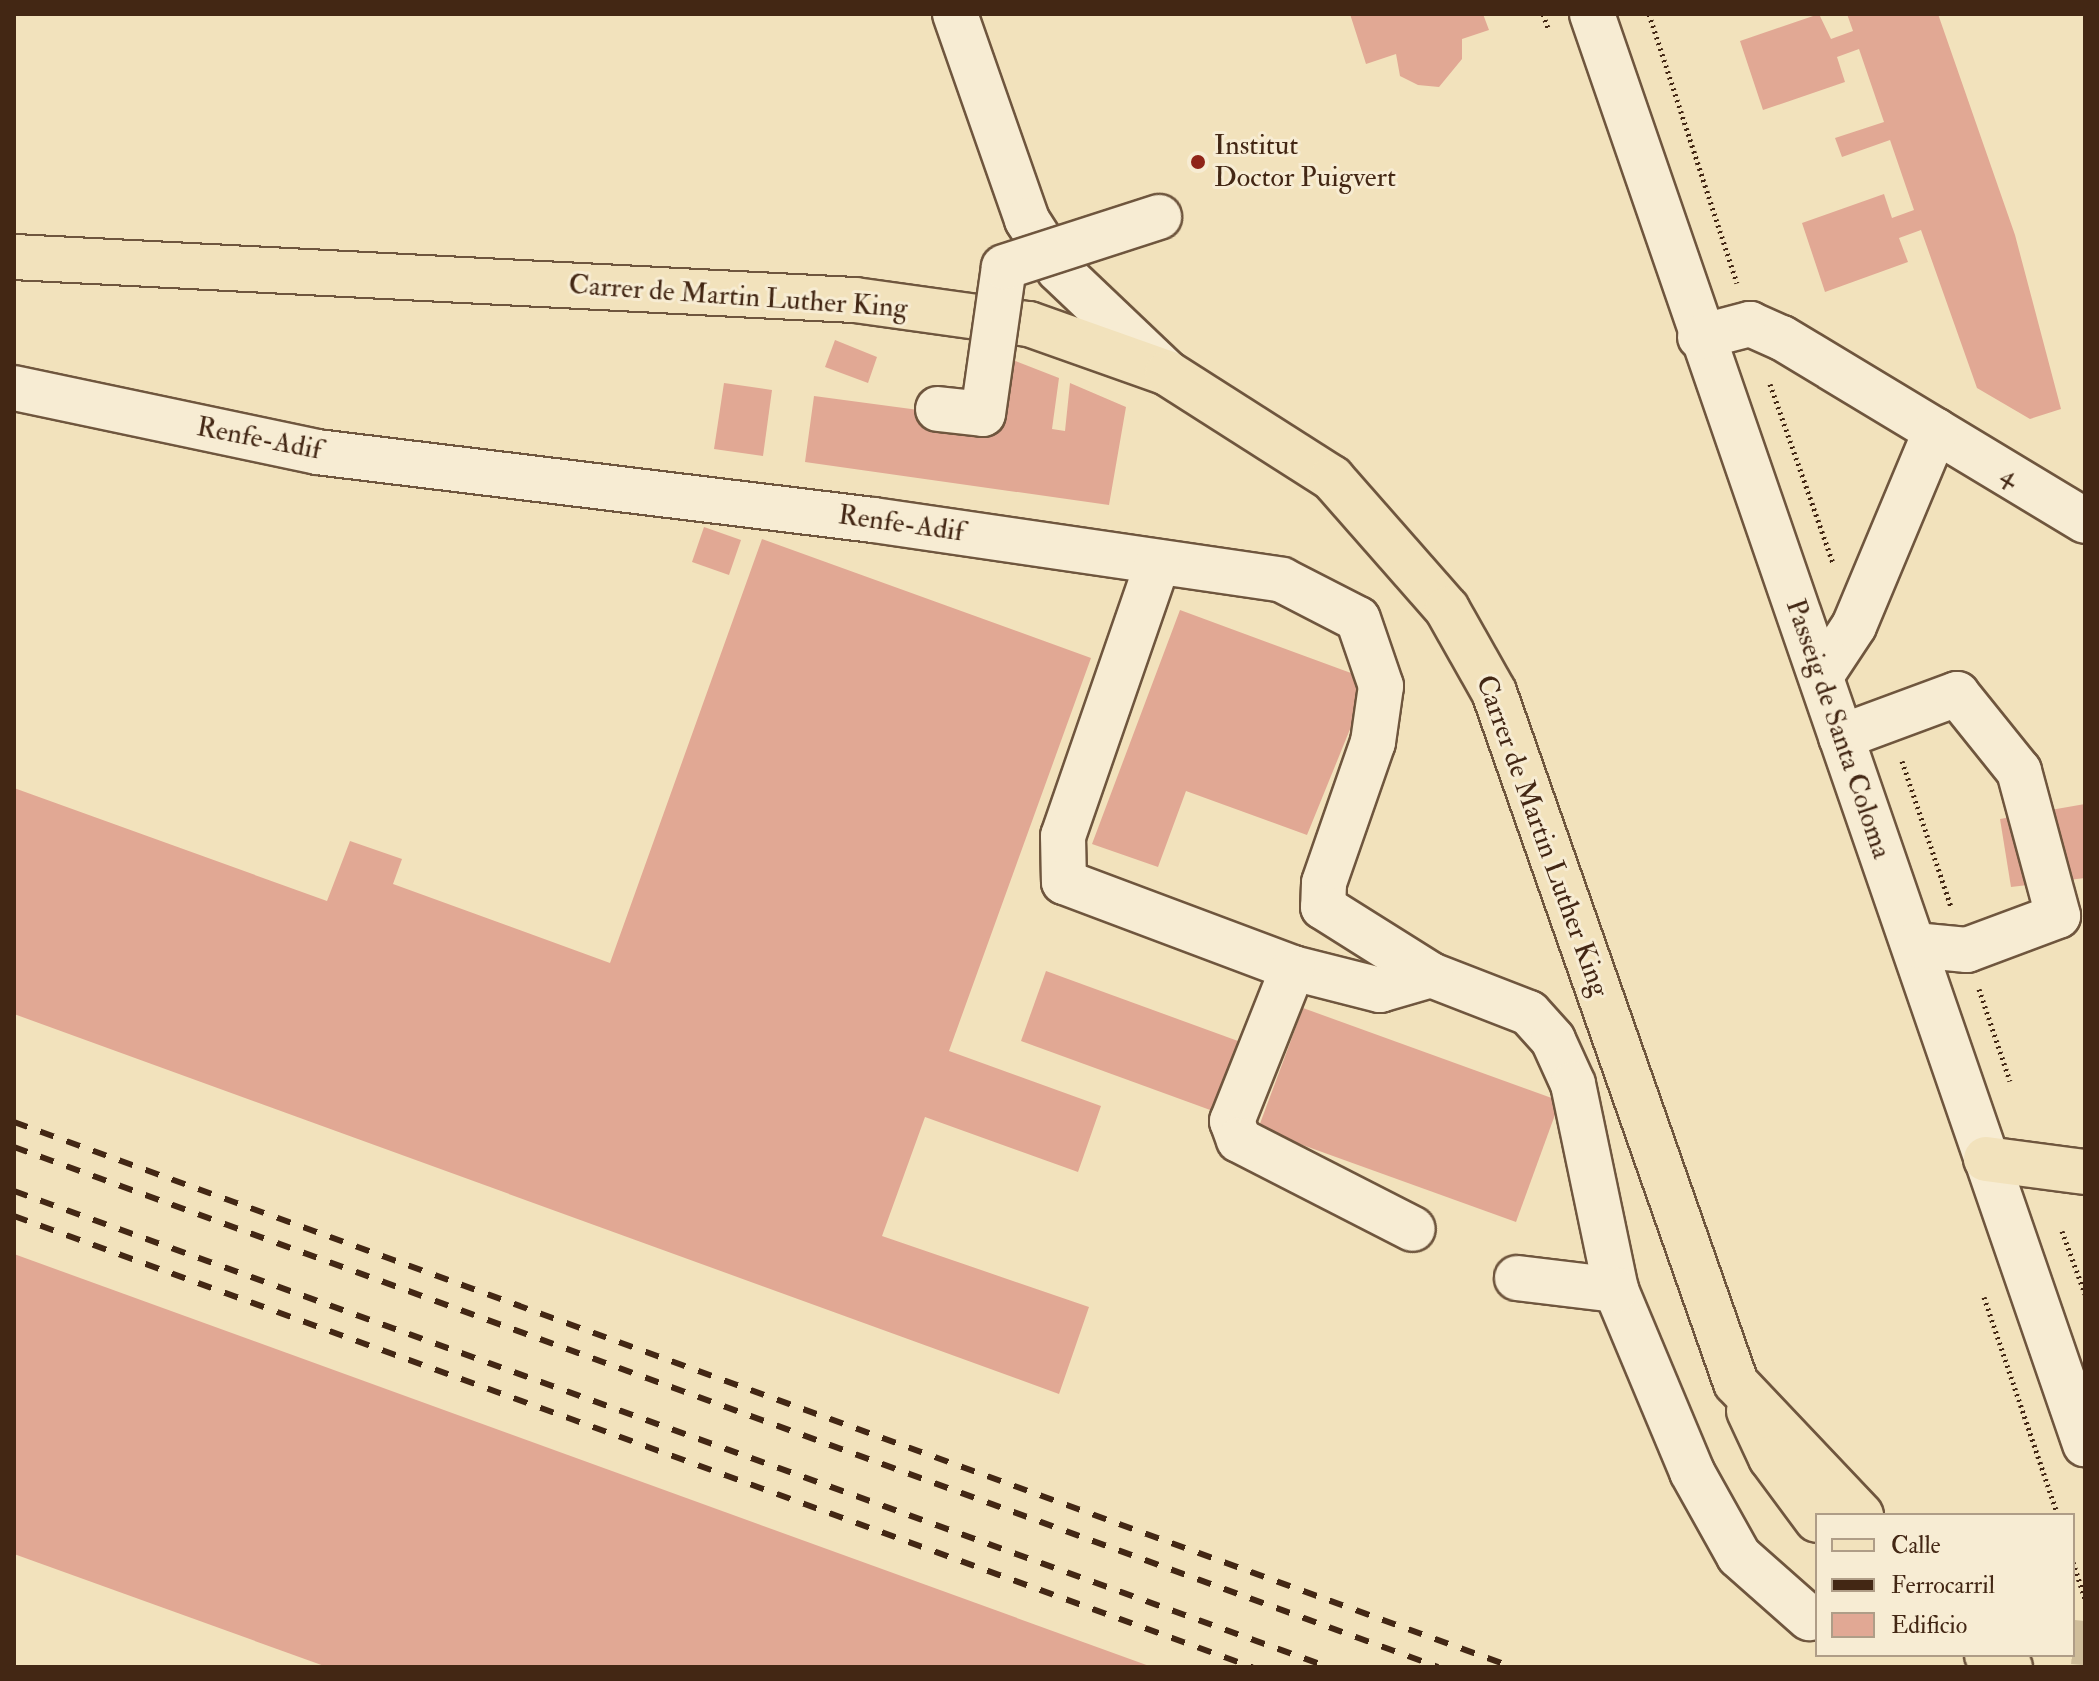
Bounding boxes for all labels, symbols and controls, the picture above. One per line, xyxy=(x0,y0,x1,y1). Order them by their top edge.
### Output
place label: Institut Doctor Puigvert xyxy=(1214,129,1396,195)
marker: Institut Doctor Puigvert xyxy=(1189,153,1207,171)
street label: Carrer de Martin Luther King xyxy=(567,268,909,326)
street label: Renfe-Adif xyxy=(194,410,324,468)
street label: 4 xyxy=(1995,458,2025,494)
street label: Renfe-Adif xyxy=(836,499,966,549)
street label: Passeig de Santa Coloma xyxy=(1778,595,1898,863)
street label: Carrer de Martin Luther King xyxy=(1468,671,1616,1001)
legend xyxy=(1815,1513,2075,1657)
text: Calle xyxy=(1891,1530,1941,1561)
text: Ferrocarril xyxy=(1891,1570,1995,1601)
text: Edificio xyxy=(1891,1610,1967,1641)

